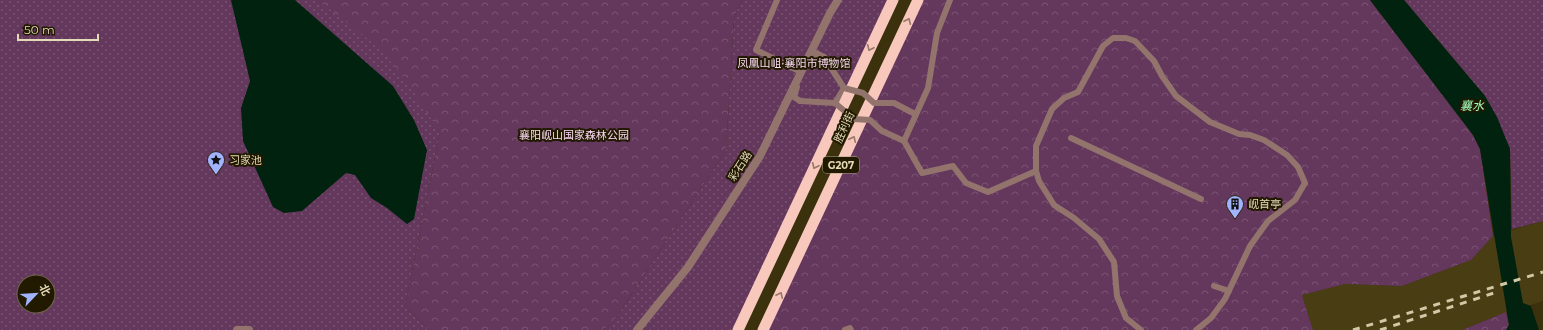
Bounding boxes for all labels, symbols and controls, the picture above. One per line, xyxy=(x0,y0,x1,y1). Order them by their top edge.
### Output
scale bar xyxy=(18,16,98,42)
one-way arrow xyxy=(903,18,911,26)
text: 50 m xyxy=(24,22,55,37)
one-way arrow xyxy=(867,44,875,51)
park label: 凤凰山岨·襄阳市博物馆 xyxy=(738,56,850,70)
water label: 襄水 xyxy=(1460,98,1485,113)
street label: 胜利街 xyxy=(831,109,857,145)
park label: 襄阳岘山国家森林公园 xyxy=(519,128,629,142)
one-way arrow xyxy=(848,136,856,143)
street label: 彩石路 xyxy=(725,148,755,184)
place icon: 习家池 xyxy=(206,150,226,175)
place label: 习家池 xyxy=(229,153,262,167)
road number: G207 xyxy=(823,157,859,173)
one-way arrow xyxy=(812,161,820,169)
building icon: 岘首亭 xyxy=(1225,194,1245,219)
place label: 岘首亭 xyxy=(1248,197,1281,211)
north arrow xyxy=(16,274,56,314)
text: 北 xyxy=(36,282,54,298)
one-way arrow xyxy=(775,291,783,299)

